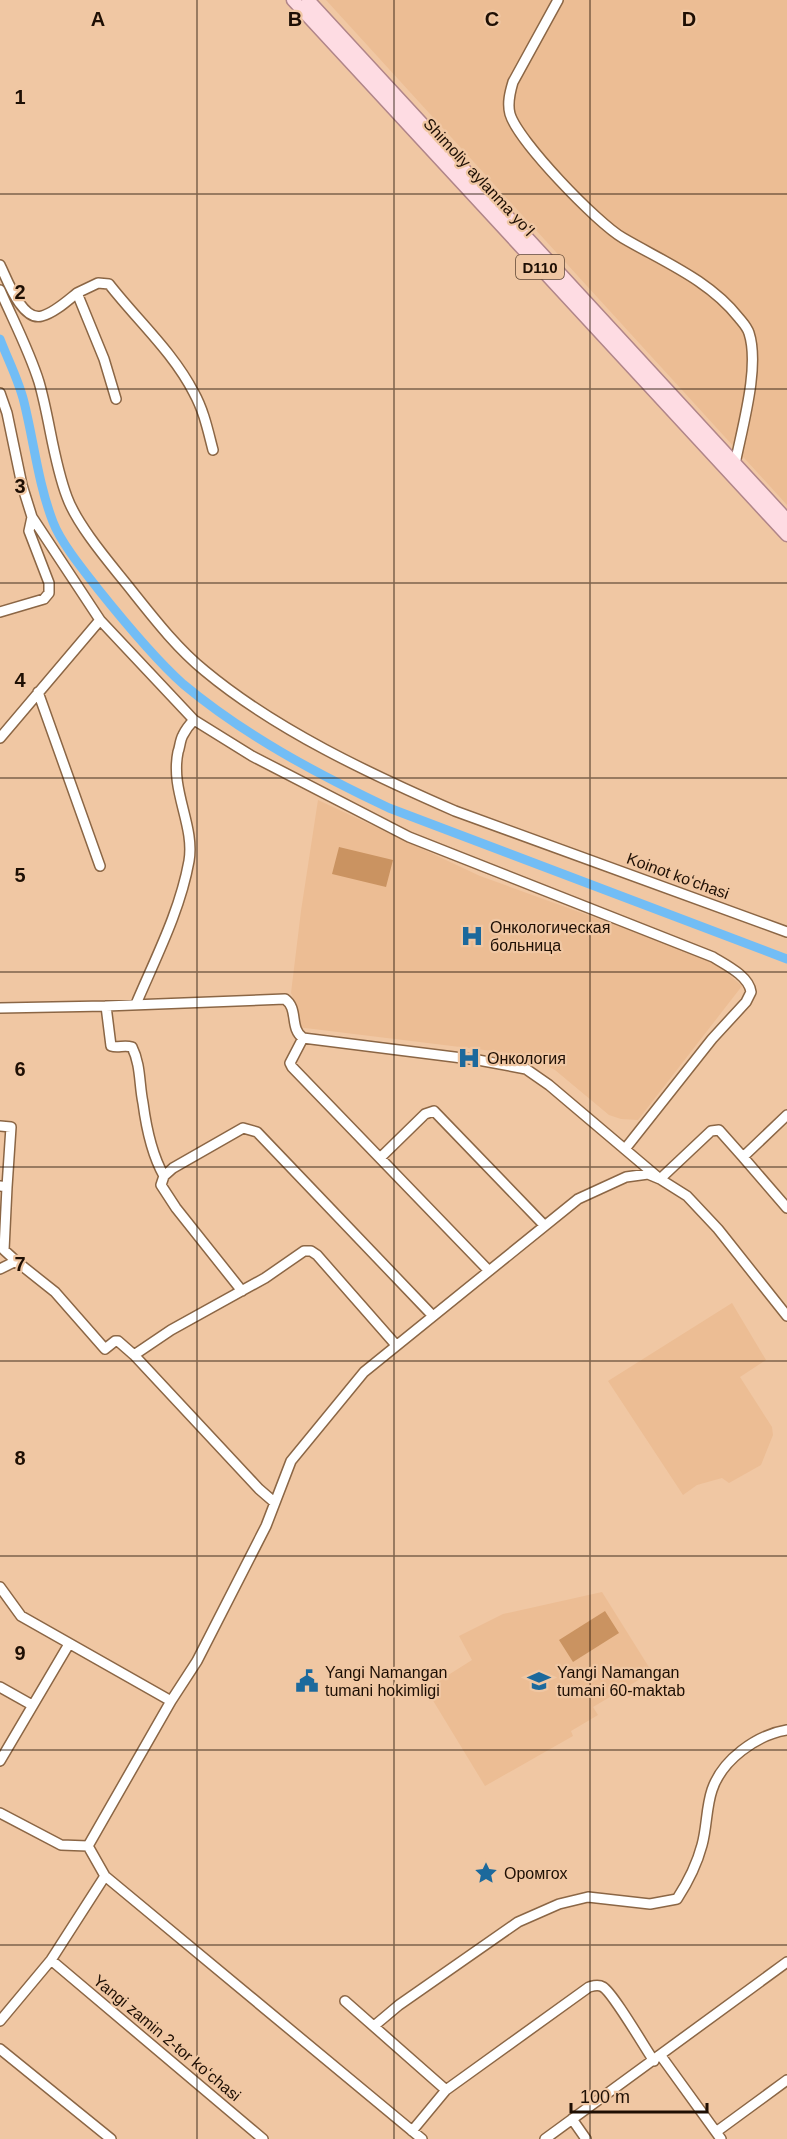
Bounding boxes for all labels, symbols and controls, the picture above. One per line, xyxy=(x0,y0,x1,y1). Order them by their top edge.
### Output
text: A xyxy=(91,8,105,30)
text: B xyxy=(288,8,302,30)
text: C xyxy=(485,8,499,30)
text: D xyxy=(682,8,696,30)
text: 1 xyxy=(14,86,26,108)
street label: Shimoliy aylanma yoʻl xyxy=(420,115,538,239)
road number: D110 xyxy=(516,255,564,279)
text: 2 xyxy=(14,281,26,303)
text: 3 xyxy=(14,475,26,497)
text: 4 xyxy=(14,669,26,691)
street label: Koinot koʻchasi xyxy=(625,850,731,902)
text: 5 xyxy=(14,864,26,886)
place label: Онкологическая больница xyxy=(490,919,610,954)
hospital icon: Онкологическая больница xyxy=(459,923,485,949)
hospital icon: Онкология xyxy=(456,1045,482,1071)
place label: Онкология xyxy=(487,1050,566,1067)
text: 6 xyxy=(14,1058,26,1080)
text: 7 xyxy=(14,1253,26,1275)
text: 8 xyxy=(14,1447,26,1469)
text: 9 xyxy=(14,1642,26,1664)
place label: Yangi Namangan tumani hokimligi xyxy=(325,1664,447,1699)
place label: Yangi Namangan tumani 60-maktab xyxy=(557,1664,685,1699)
public building icon: Yangi Namangan tumani hokimligi xyxy=(294,1668,320,1694)
school or university icon: Yangi Namangan tumani 60-maktab xyxy=(526,1668,552,1694)
place icon: Оромгох xyxy=(473,1860,499,1886)
place label: Оромгох xyxy=(504,1865,567,1882)
street label: Yangi zamin 2-tor koʻchasi xyxy=(90,1972,244,2104)
scale bar xyxy=(571,2076,708,2114)
text: 100 m xyxy=(580,2087,630,2107)

